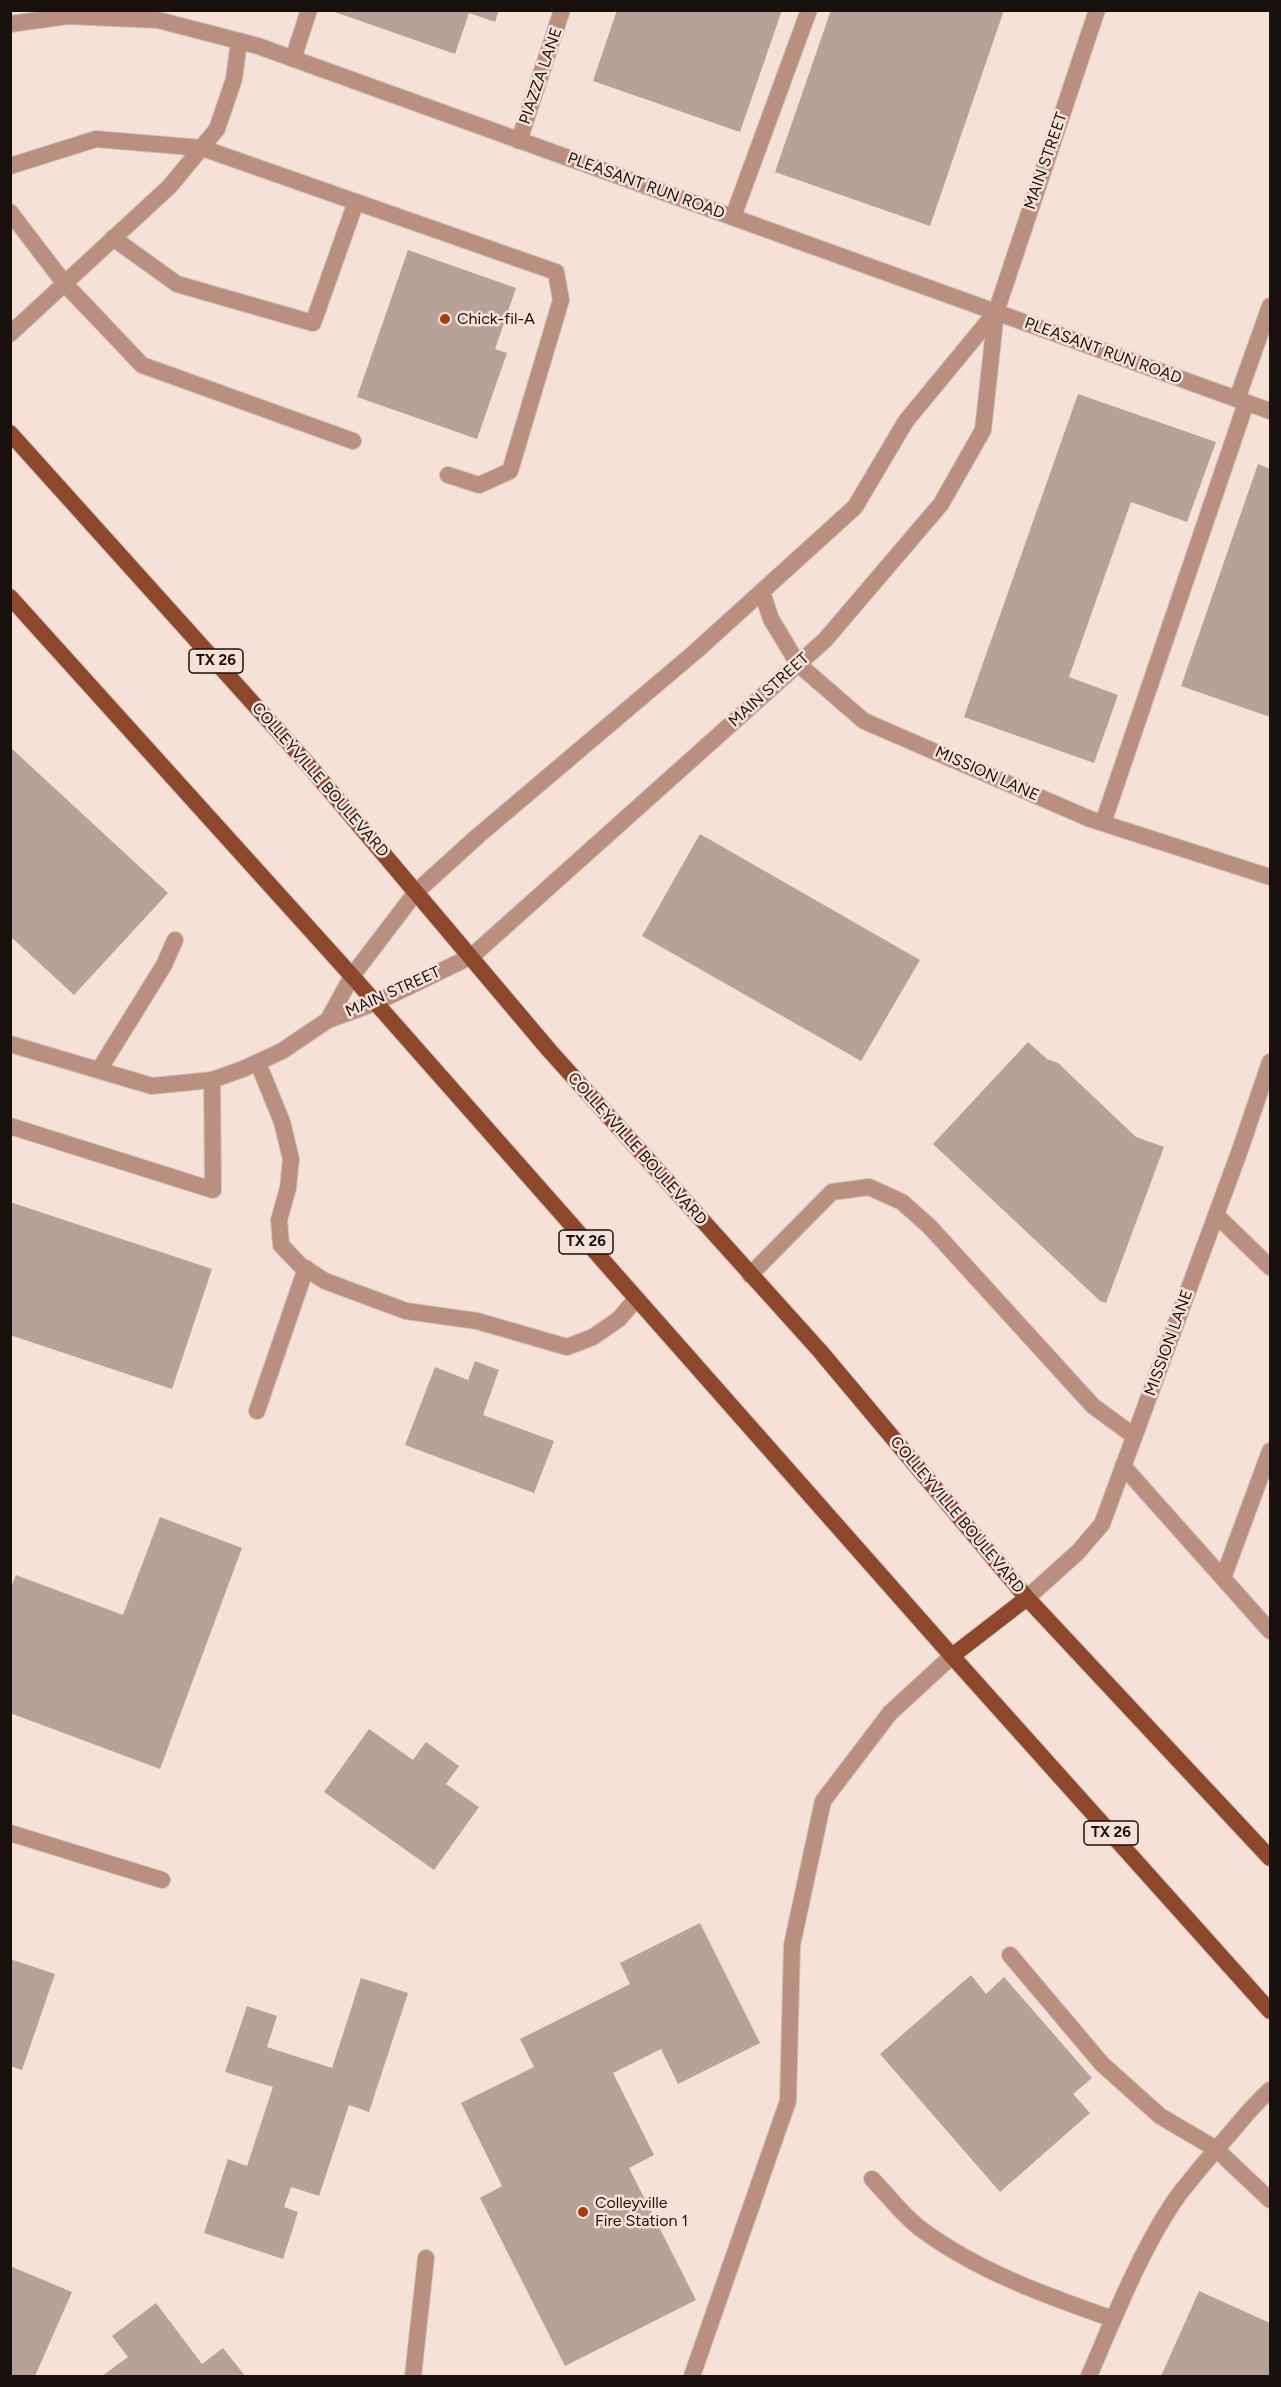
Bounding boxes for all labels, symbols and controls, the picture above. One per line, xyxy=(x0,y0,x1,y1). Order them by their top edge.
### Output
street label: PIAZZA LANE xyxy=(516,25,566,127)
street label: MAIN STREET xyxy=(1020,110,1072,212)
street label: PLEASANT RUN ROAD xyxy=(565,149,727,223)
place label: Chick-fil-A xyxy=(457,309,535,329)
marker: Chick-fil-A xyxy=(438,312,452,326)
street label: PLEASANT RUN ROAD xyxy=(1022,314,1184,388)
road number: TX 26 xyxy=(189,649,243,673)
street label: MAIN STREET xyxy=(725,649,813,731)
street label: COLLEYVILLE BOULEVARD xyxy=(248,699,392,861)
street label: MISSION LANE xyxy=(932,743,1042,805)
street label: MAIN STREET xyxy=(343,963,443,1021)
street label: COLLEYVILLE BOULEVARD xyxy=(563,1069,711,1229)
road number: TX 26 xyxy=(559,1230,613,1254)
street label: MISSION LANE xyxy=(1141,1287,1197,1399)
street label: COLLEYVILLE BOULEVARD xyxy=(886,1433,1028,1597)
road number: TX 26 xyxy=(1084,1821,1138,1845)
place label: Colleyville Fire Station 1 xyxy=(595,2193,688,2231)
marker: Colleyville Fire Station 1 xyxy=(576,2205,590,2219)

